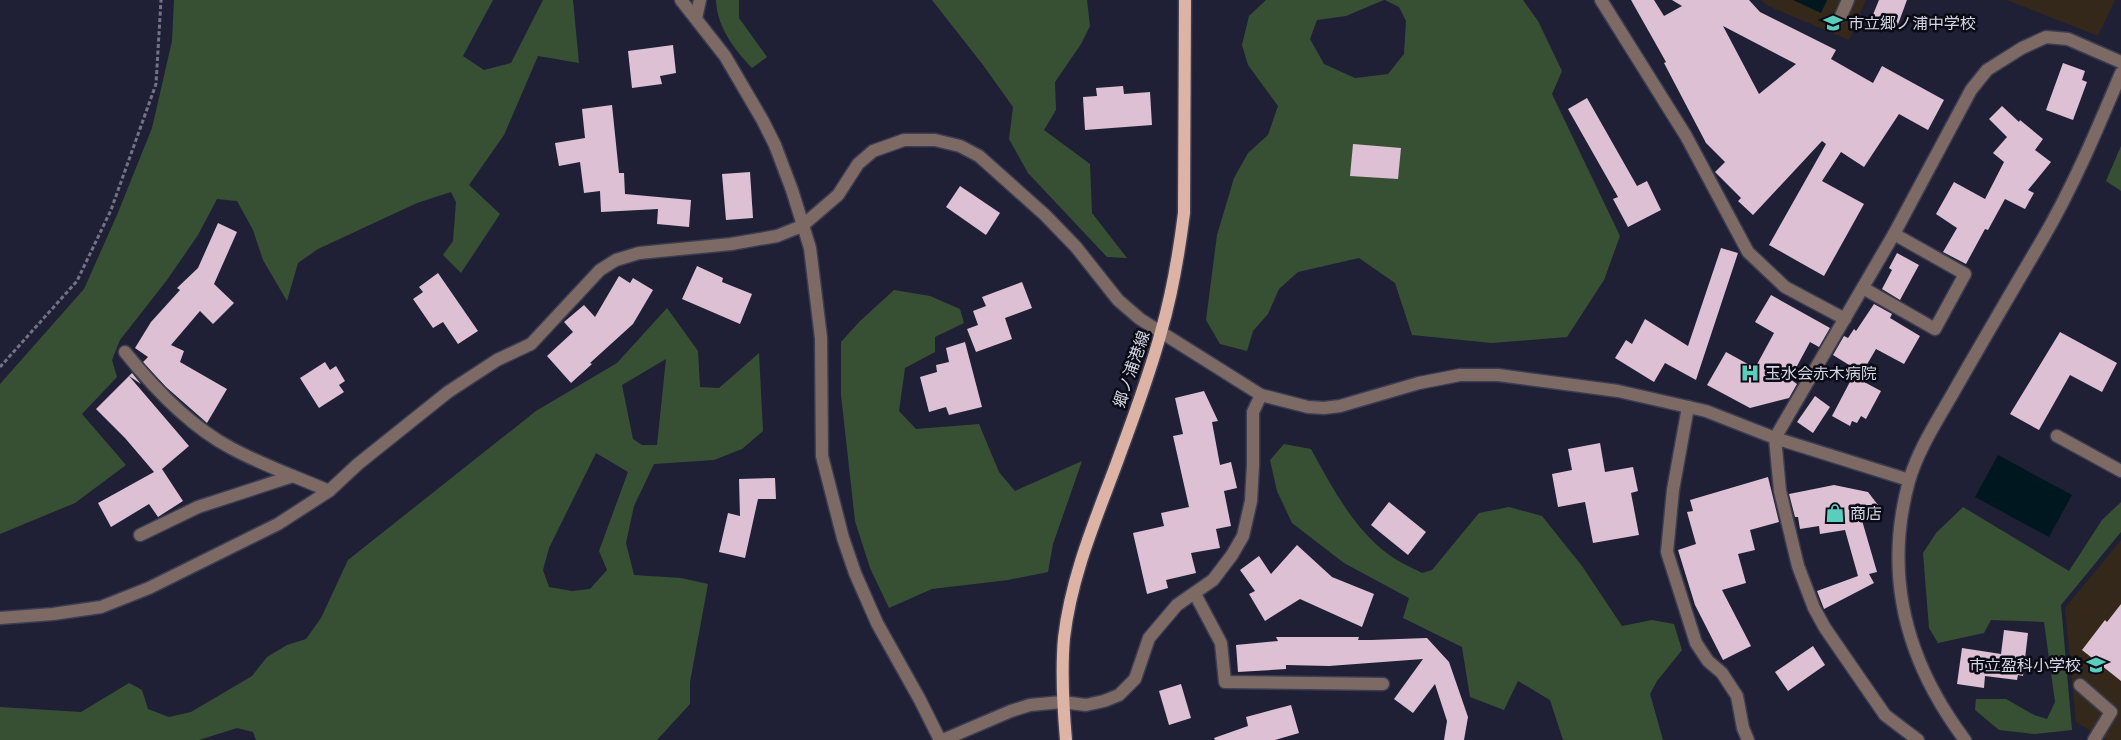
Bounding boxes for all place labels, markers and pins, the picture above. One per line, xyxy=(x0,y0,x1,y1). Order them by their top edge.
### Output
school or university icon: 市立郷ノ浦中学校 xyxy=(1822,12,1844,34)
place label: 市立郷ノ浦中学校 xyxy=(1848,12,1976,35)
hospital icon: 玉水会赤木病院 xyxy=(1739,362,1761,384)
place label: 玉水会赤木病院 xyxy=(1765,362,1877,385)
shop icon: 商店 xyxy=(1824,502,1846,524)
place label: 商店 xyxy=(1850,502,1882,525)
place label: 市立盈科小学校 xyxy=(1969,654,2081,677)
school or university icon: 市立盈科小学校 xyxy=(2085,654,2107,676)

